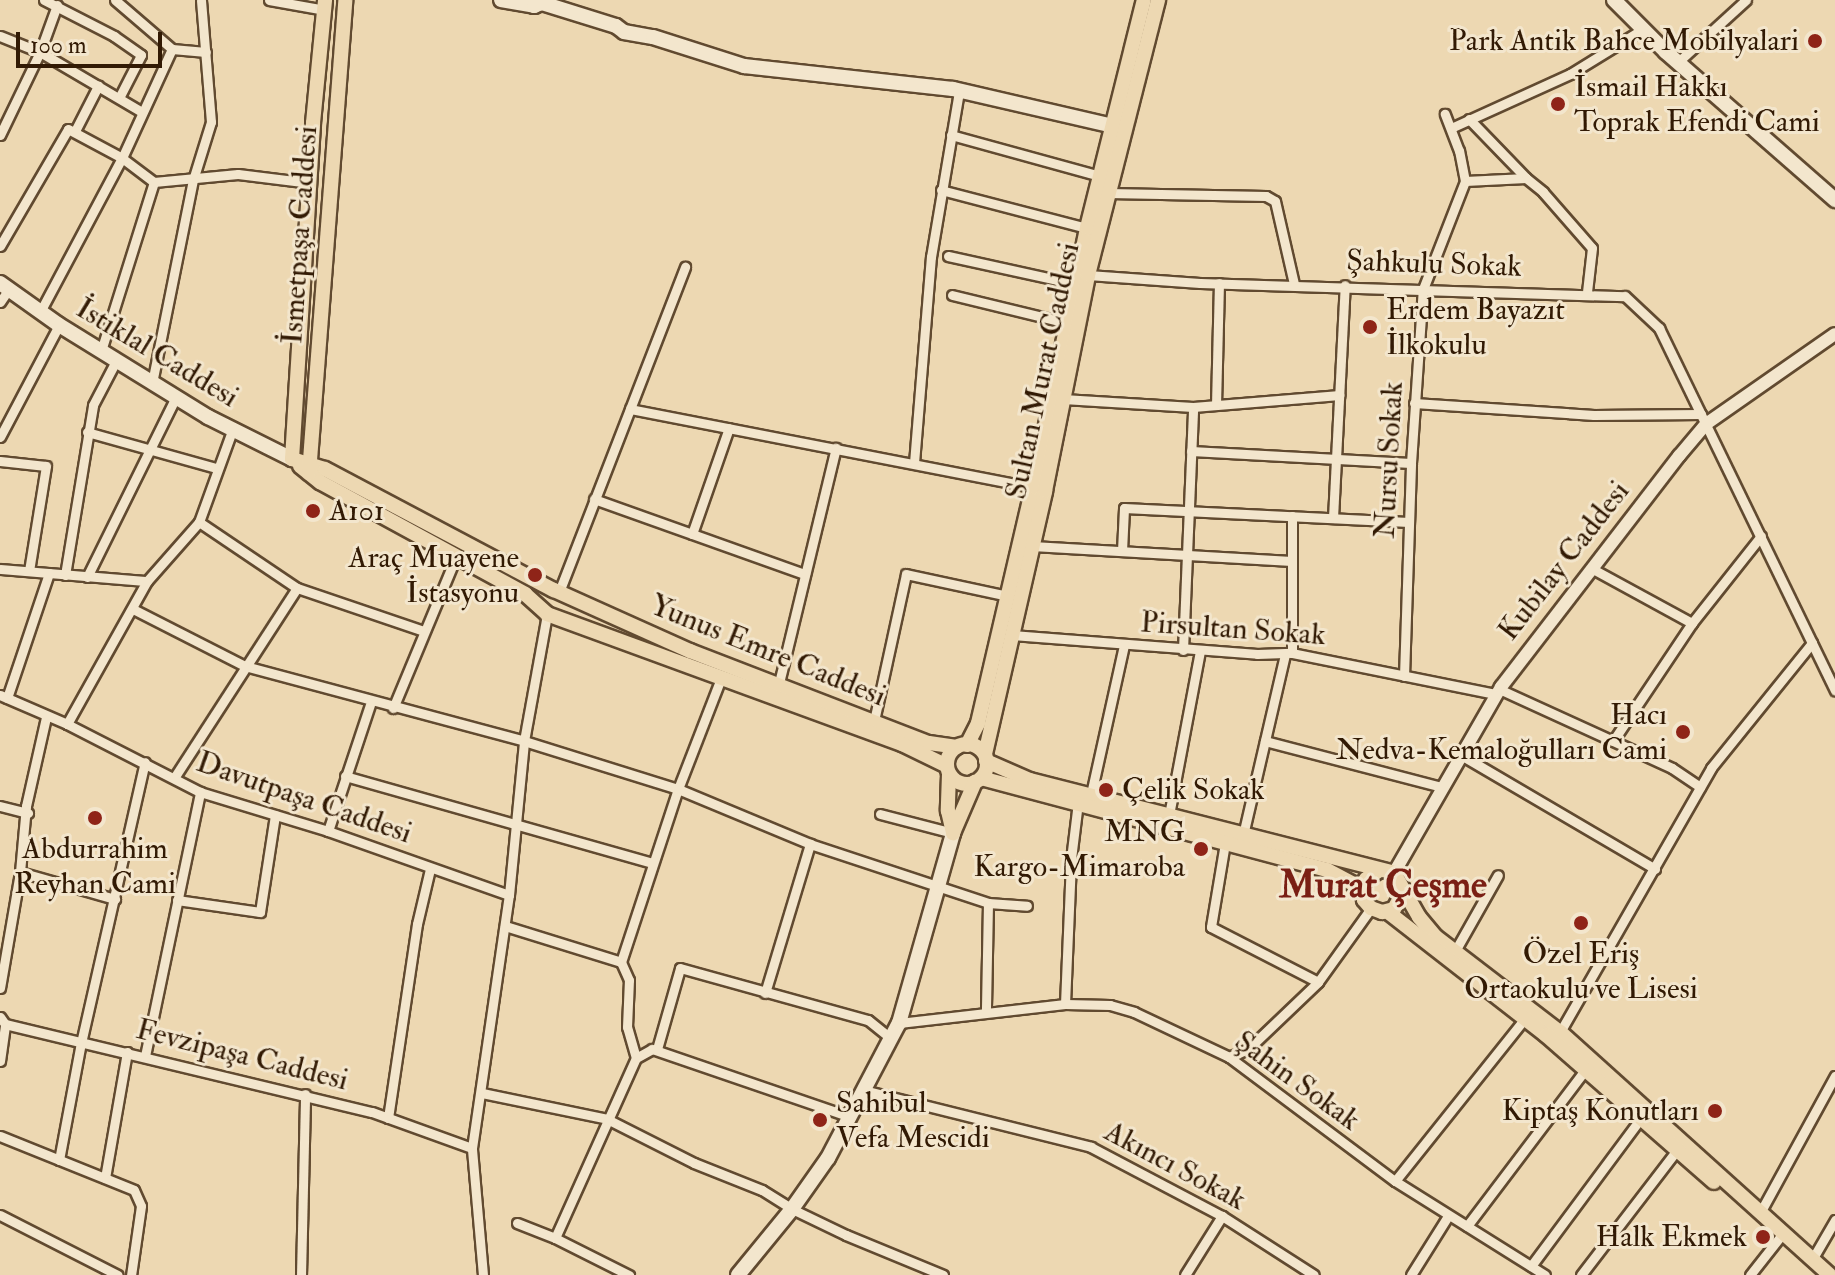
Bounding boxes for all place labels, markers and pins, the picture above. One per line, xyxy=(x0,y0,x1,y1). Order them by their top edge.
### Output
place label: Park Antik Bahce Mobilyalari xyxy=(1449,23,1799,59)
marker: Park Antik Bahce Mobilyalari xyxy=(1806,32,1824,50)
place label: İsmail Hakkı Toprak Efendi Cami xyxy=(1574,69,1820,140)
marker: İsmail Hakkı Toprak Efendi Cami xyxy=(1549,95,1567,113)
place label: Erdem Bayazıt İlkokulu xyxy=(1386,292,1565,362)
marker: Erdem Bayazıt İlkokulu xyxy=(1361,318,1379,336)
place label: A101 xyxy=(329,493,384,529)
marker: A101 xyxy=(304,502,322,520)
place label: Araç Muayene İstasyonu xyxy=(348,540,519,610)
marker: Araç Muayene İstasyonu xyxy=(526,566,544,584)
place label: Hacı Nedva-Kemaloğulları Cami xyxy=(1336,697,1667,768)
marker: Hacı Nedva-Kemaloğulları Cami xyxy=(1674,723,1692,741)
place label: Çelik Sokak xyxy=(1122,772,1265,808)
marker: Çelik Sokak xyxy=(1097,781,1115,799)
marker: Abdurrahim Reyhan Cami xyxy=(86,809,104,827)
place label: MNG Kargo-Mimaroba xyxy=(974,814,1185,884)
place label: Abdurrahim Reyhan Cami xyxy=(14,831,176,902)
marker: MNG Kargo-Mimaroba xyxy=(1192,840,1210,858)
marker: Özel Eriş Ortaokulu ve Lisesi xyxy=(1572,914,1590,932)
place label: Özel Eriş Ortaokulu ve Lisesi xyxy=(1464,936,1698,1006)
place label: Sahibul Vefa Mescidi xyxy=(836,1085,990,1156)
place label: Kiptaş Konutları xyxy=(1502,1093,1699,1129)
marker: Kiptaş Konutları xyxy=(1706,1102,1724,1120)
marker: Sahibul Vefa Mescidi xyxy=(811,1111,829,1129)
place label: Halk Ekmek xyxy=(1596,1219,1747,1255)
marker: Halk Ekmek xyxy=(1754,1228,1772,1246)

